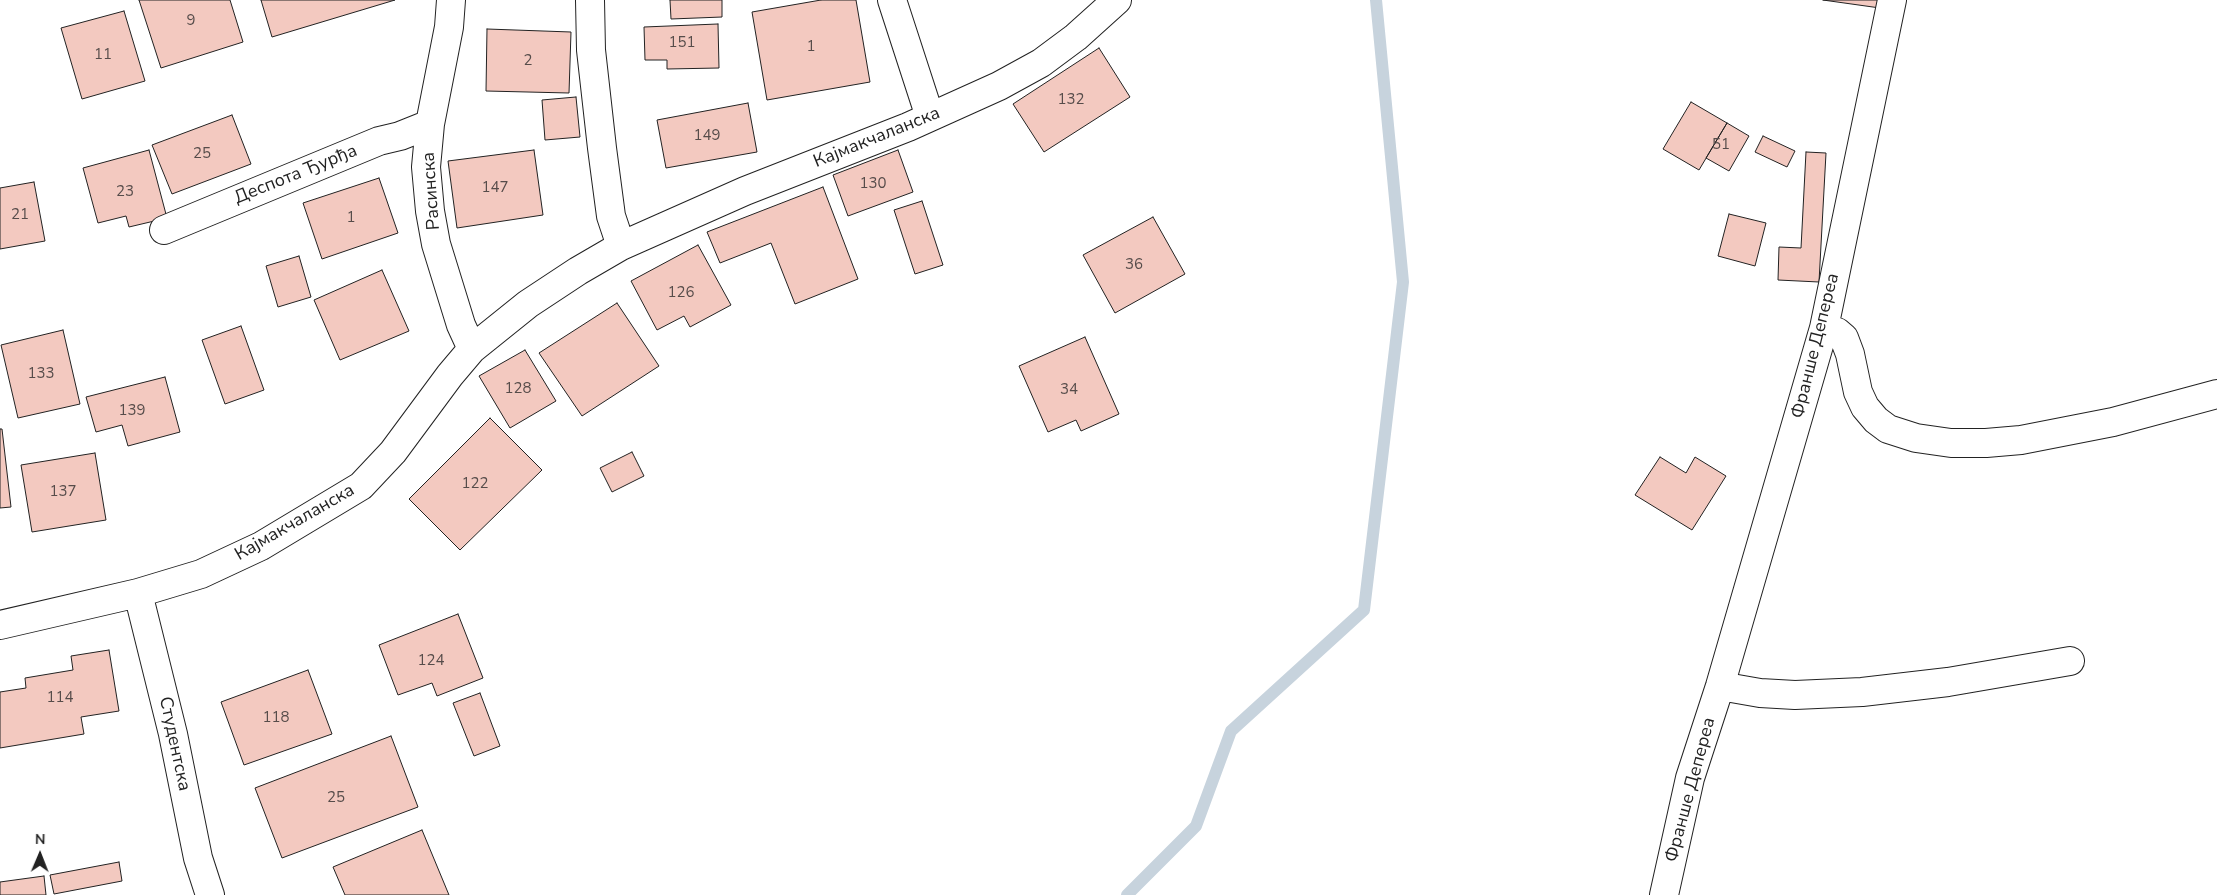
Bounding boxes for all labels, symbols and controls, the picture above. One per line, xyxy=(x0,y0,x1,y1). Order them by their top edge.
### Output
house number: 9 xyxy=(187,12,195,30)
house number: 151 xyxy=(669,34,695,52)
house number: 1 xyxy=(807,38,815,56)
house number: 11 xyxy=(94,46,112,64)
house number: 2 xyxy=(524,52,532,70)
house number: 132 xyxy=(1058,91,1084,109)
street label: Кајмакчаланска xyxy=(811,103,943,173)
house number: 149 xyxy=(694,127,720,145)
house number: 51 xyxy=(1712,136,1730,154)
street label: Деспота Ђурђа xyxy=(231,141,361,209)
house number: 25 xyxy=(193,145,211,163)
street label: Расинска xyxy=(418,151,446,231)
house number: 130 xyxy=(860,175,886,193)
house number: 147 xyxy=(482,179,508,197)
house number: 23 xyxy=(116,183,134,201)
house number: 21 xyxy=(11,206,29,224)
house number: 1 xyxy=(347,209,355,227)
house number: 36 xyxy=(1125,256,1143,274)
street label: Франше Депереа xyxy=(1787,271,1845,421)
house number: 126 xyxy=(668,284,694,302)
house number: 133 xyxy=(28,365,54,383)
house number: 128 xyxy=(505,380,531,398)
house number: 34 xyxy=(1060,381,1078,399)
house number: 139 xyxy=(119,402,145,420)
house number: 122 xyxy=(462,475,488,493)
street label: Кајмакчаланска xyxy=(231,480,359,566)
house number: 137 xyxy=(50,483,76,501)
house number: 124 xyxy=(418,652,444,670)
house number: 114 xyxy=(47,689,73,707)
street label: Студентска xyxy=(153,695,195,793)
house number: 118 xyxy=(263,709,289,727)
street label: Франше Депереа xyxy=(1661,715,1721,865)
house number: 25 xyxy=(327,789,345,807)
north arrow xyxy=(15,830,65,880)
text: N xyxy=(35,830,46,849)

